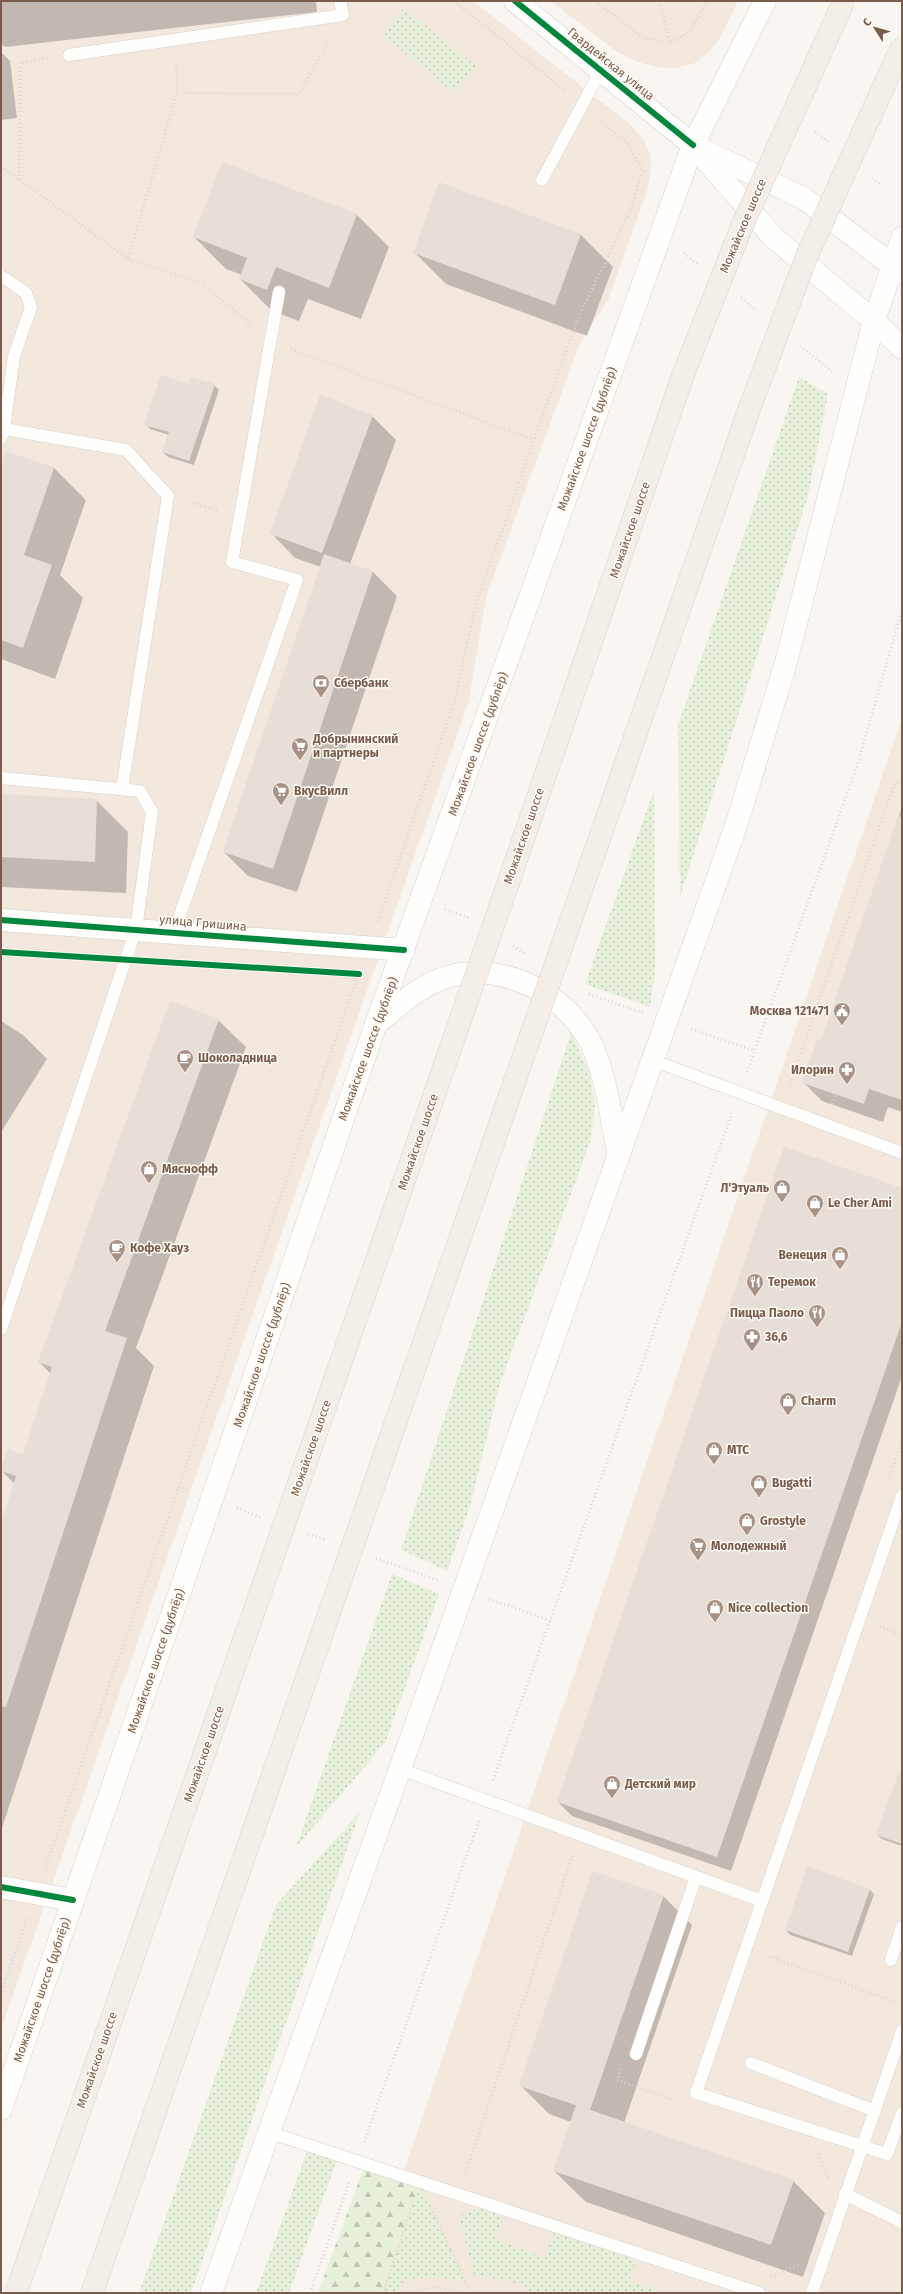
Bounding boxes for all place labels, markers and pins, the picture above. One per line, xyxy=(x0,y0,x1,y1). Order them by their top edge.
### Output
bank icon: Сбербанк xyxy=(311,673,331,698)
place label: Сбербанк xyxy=(334,676,389,690)
place label: Добрынинский и партнеры xyxy=(312,732,398,760)
supermarket icon: Добрынинский и партнеры xyxy=(290,736,310,761)
supermarket icon: ВкусВилл xyxy=(271,781,291,806)
place label: ВкусВилл xyxy=(294,784,348,798)
public building icon: Москва 121471 xyxy=(832,1001,852,1026)
place label: Москва 121471 xyxy=(750,1004,829,1018)
cafe icon: Шоколадница xyxy=(175,1048,195,1073)
place label: Шоколадница xyxy=(198,1051,278,1065)
pharmacy icon: Илорин xyxy=(837,1060,857,1085)
place label: Илорин xyxy=(791,1063,834,1077)
shop icon: Мяснофф xyxy=(139,1159,159,1184)
place label: Мяснофф xyxy=(162,1162,218,1176)
shop icon: Л'Этуаль xyxy=(772,1178,792,1203)
place label: Л'Этуаль xyxy=(720,1181,770,1195)
shop icon: Le Cher Ami xyxy=(805,1193,825,1218)
place label: Le Cher Ami xyxy=(828,1196,892,1210)
cafe icon: Кофе Хауз xyxy=(107,1238,127,1263)
place label: Кофе Хауз xyxy=(130,1241,189,1255)
shop icon: Венеция xyxy=(830,1245,850,1270)
place label: Венеция xyxy=(778,1248,827,1262)
restaurant icon: Теремок xyxy=(745,1272,765,1297)
place label: Теремок xyxy=(768,1275,816,1289)
restaurant icon: Пицца Паоло xyxy=(807,1303,827,1328)
place label: Пицца Паоло xyxy=(730,1306,804,1320)
pharmacy icon: 36,6 xyxy=(742,1327,762,1352)
place label: 36,6 xyxy=(764,1330,788,1344)
shop icon: Charm xyxy=(778,1391,798,1416)
place label: Charm xyxy=(801,1394,836,1408)
shop icon: МТС xyxy=(704,1440,724,1465)
place label: МТС xyxy=(727,1443,749,1457)
shop icon: Bugatti xyxy=(749,1473,769,1498)
place label: Bugatti xyxy=(772,1476,812,1490)
shop icon: Grostyle xyxy=(737,1511,757,1536)
place label: Grostyle xyxy=(760,1514,806,1528)
supermarket icon: Молодежный xyxy=(688,1536,708,1561)
place label: Молодежный xyxy=(711,1539,786,1553)
shop icon: Nice collection xyxy=(705,1598,725,1623)
place label: Nice collection xyxy=(728,1601,808,1615)
shop icon: Детский мир xyxy=(602,1774,622,1799)
place label: Детский мир xyxy=(624,1777,696,1791)

